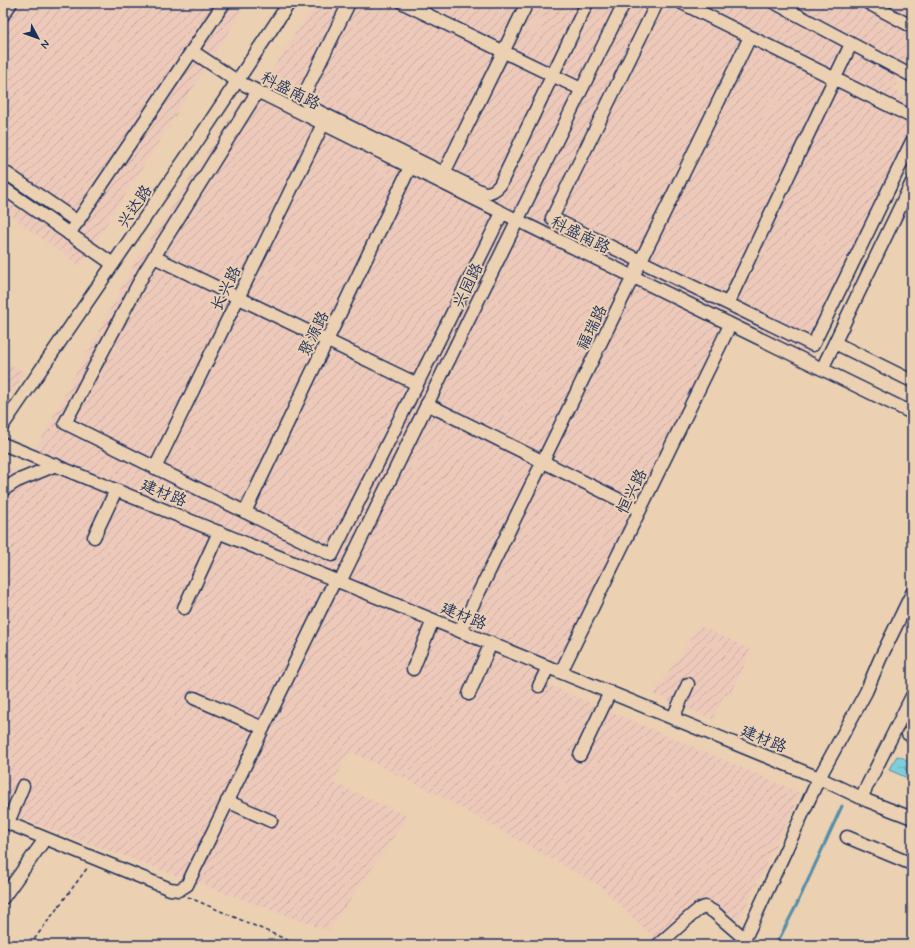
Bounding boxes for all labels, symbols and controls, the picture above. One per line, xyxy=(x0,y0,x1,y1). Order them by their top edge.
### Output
north arrow xyxy=(18,18,58,58)
text: N xyxy=(37,37,52,51)
street label: 科盛南路 xyxy=(257,67,324,115)
street label: 兴达路 xyxy=(113,181,157,233)
street label: 科盛南路 xyxy=(547,212,614,259)
street label: 兴园路 xyxy=(448,259,488,312)
street label: 长兴路 xyxy=(206,262,246,315)
street label: 福瑞路 xyxy=(572,301,612,354)
street label: 聚源路 xyxy=(294,307,334,360)
street label: 恒兴路 xyxy=(612,465,652,518)
street label: 建材路 xyxy=(137,475,190,512)
street label: 建材路 xyxy=(437,598,490,635)
street label: 建材路 xyxy=(737,721,790,758)

